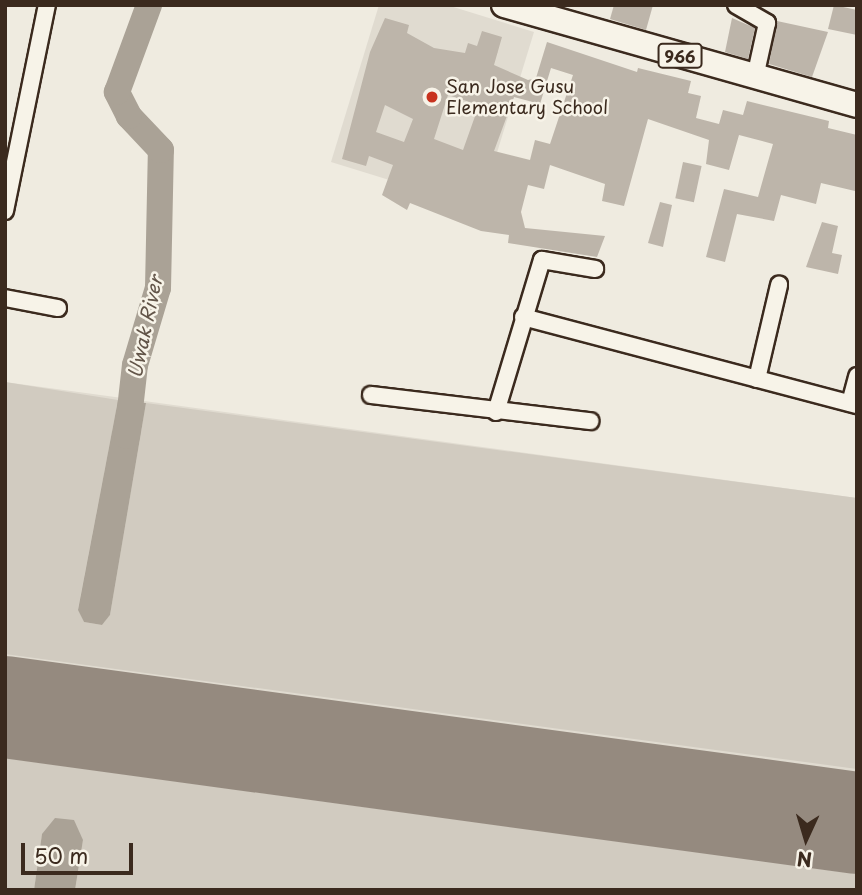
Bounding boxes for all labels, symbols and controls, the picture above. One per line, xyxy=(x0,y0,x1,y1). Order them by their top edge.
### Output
road number: 966 xyxy=(657,44,703,68)
place label: San Jose Gusu Elementary School xyxy=(446,76,608,119)
marker: San Jose Gusu Elementary School xyxy=(424,89,440,105)
water label: Uwak River xyxy=(123,274,167,380)
north arrow xyxy=(771,804,841,874)
scale bar xyxy=(24,828,136,872)
text: 50 m xyxy=(34,839,88,871)
text: N xyxy=(796,845,813,874)

